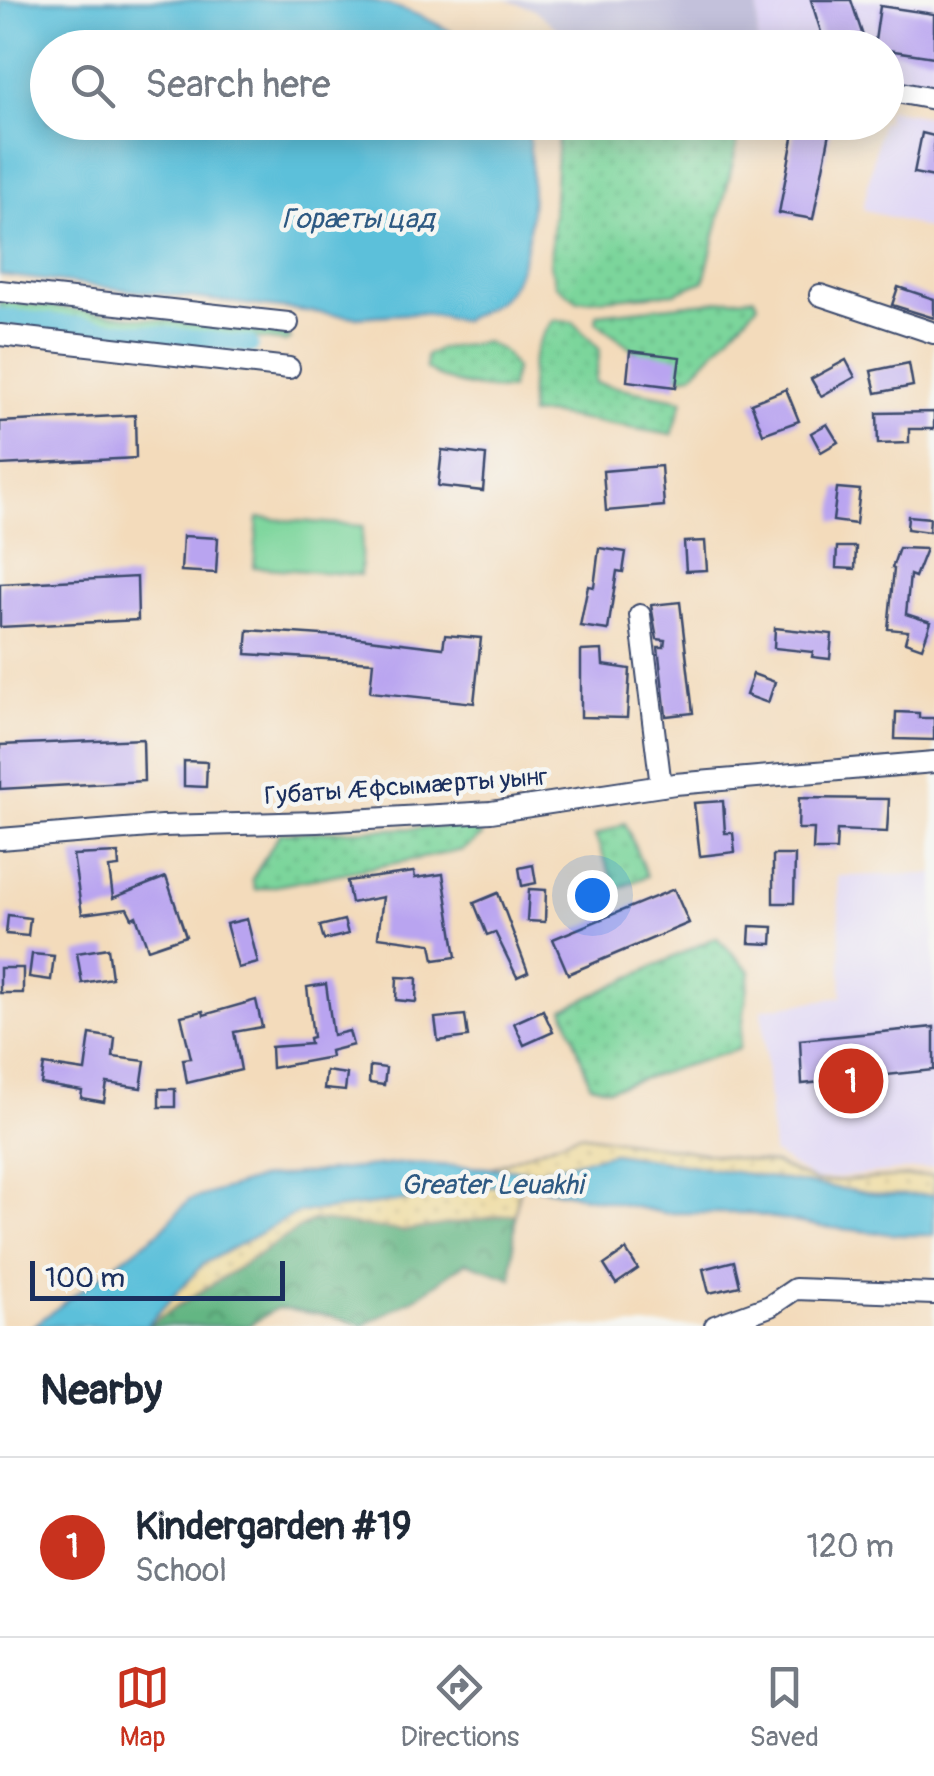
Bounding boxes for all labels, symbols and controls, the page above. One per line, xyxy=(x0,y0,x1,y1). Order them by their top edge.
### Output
search box xyxy=(30,30,904,140)
icon: search xyxy=(65,58,120,113)
text: Search here xyxy=(145,61,331,109)
water label: Горӕты цад xyxy=(282,202,436,237)
street label: Губаты Æфсымæрты уынг xyxy=(263,762,549,812)
your location xyxy=(567,870,618,921)
pin: 1 xyxy=(818,1044,884,1118)
water label: Greater Leuakhi xyxy=(401,1168,587,1203)
scale bar xyxy=(30,1256,285,1300)
text: 100 m xyxy=(45,1261,125,1296)
text: Nearby xyxy=(40,1365,162,1417)
text: Kindergarden #19 xyxy=(135,1503,412,1551)
text: 1 xyxy=(66,1527,79,1567)
text: 120 m xyxy=(806,1527,894,1567)
text: School xyxy=(135,1551,227,1591)
tab: Map xyxy=(115,1660,170,1755)
tab: Directions xyxy=(400,1660,519,1755)
tab: Saved xyxy=(749,1660,819,1755)

